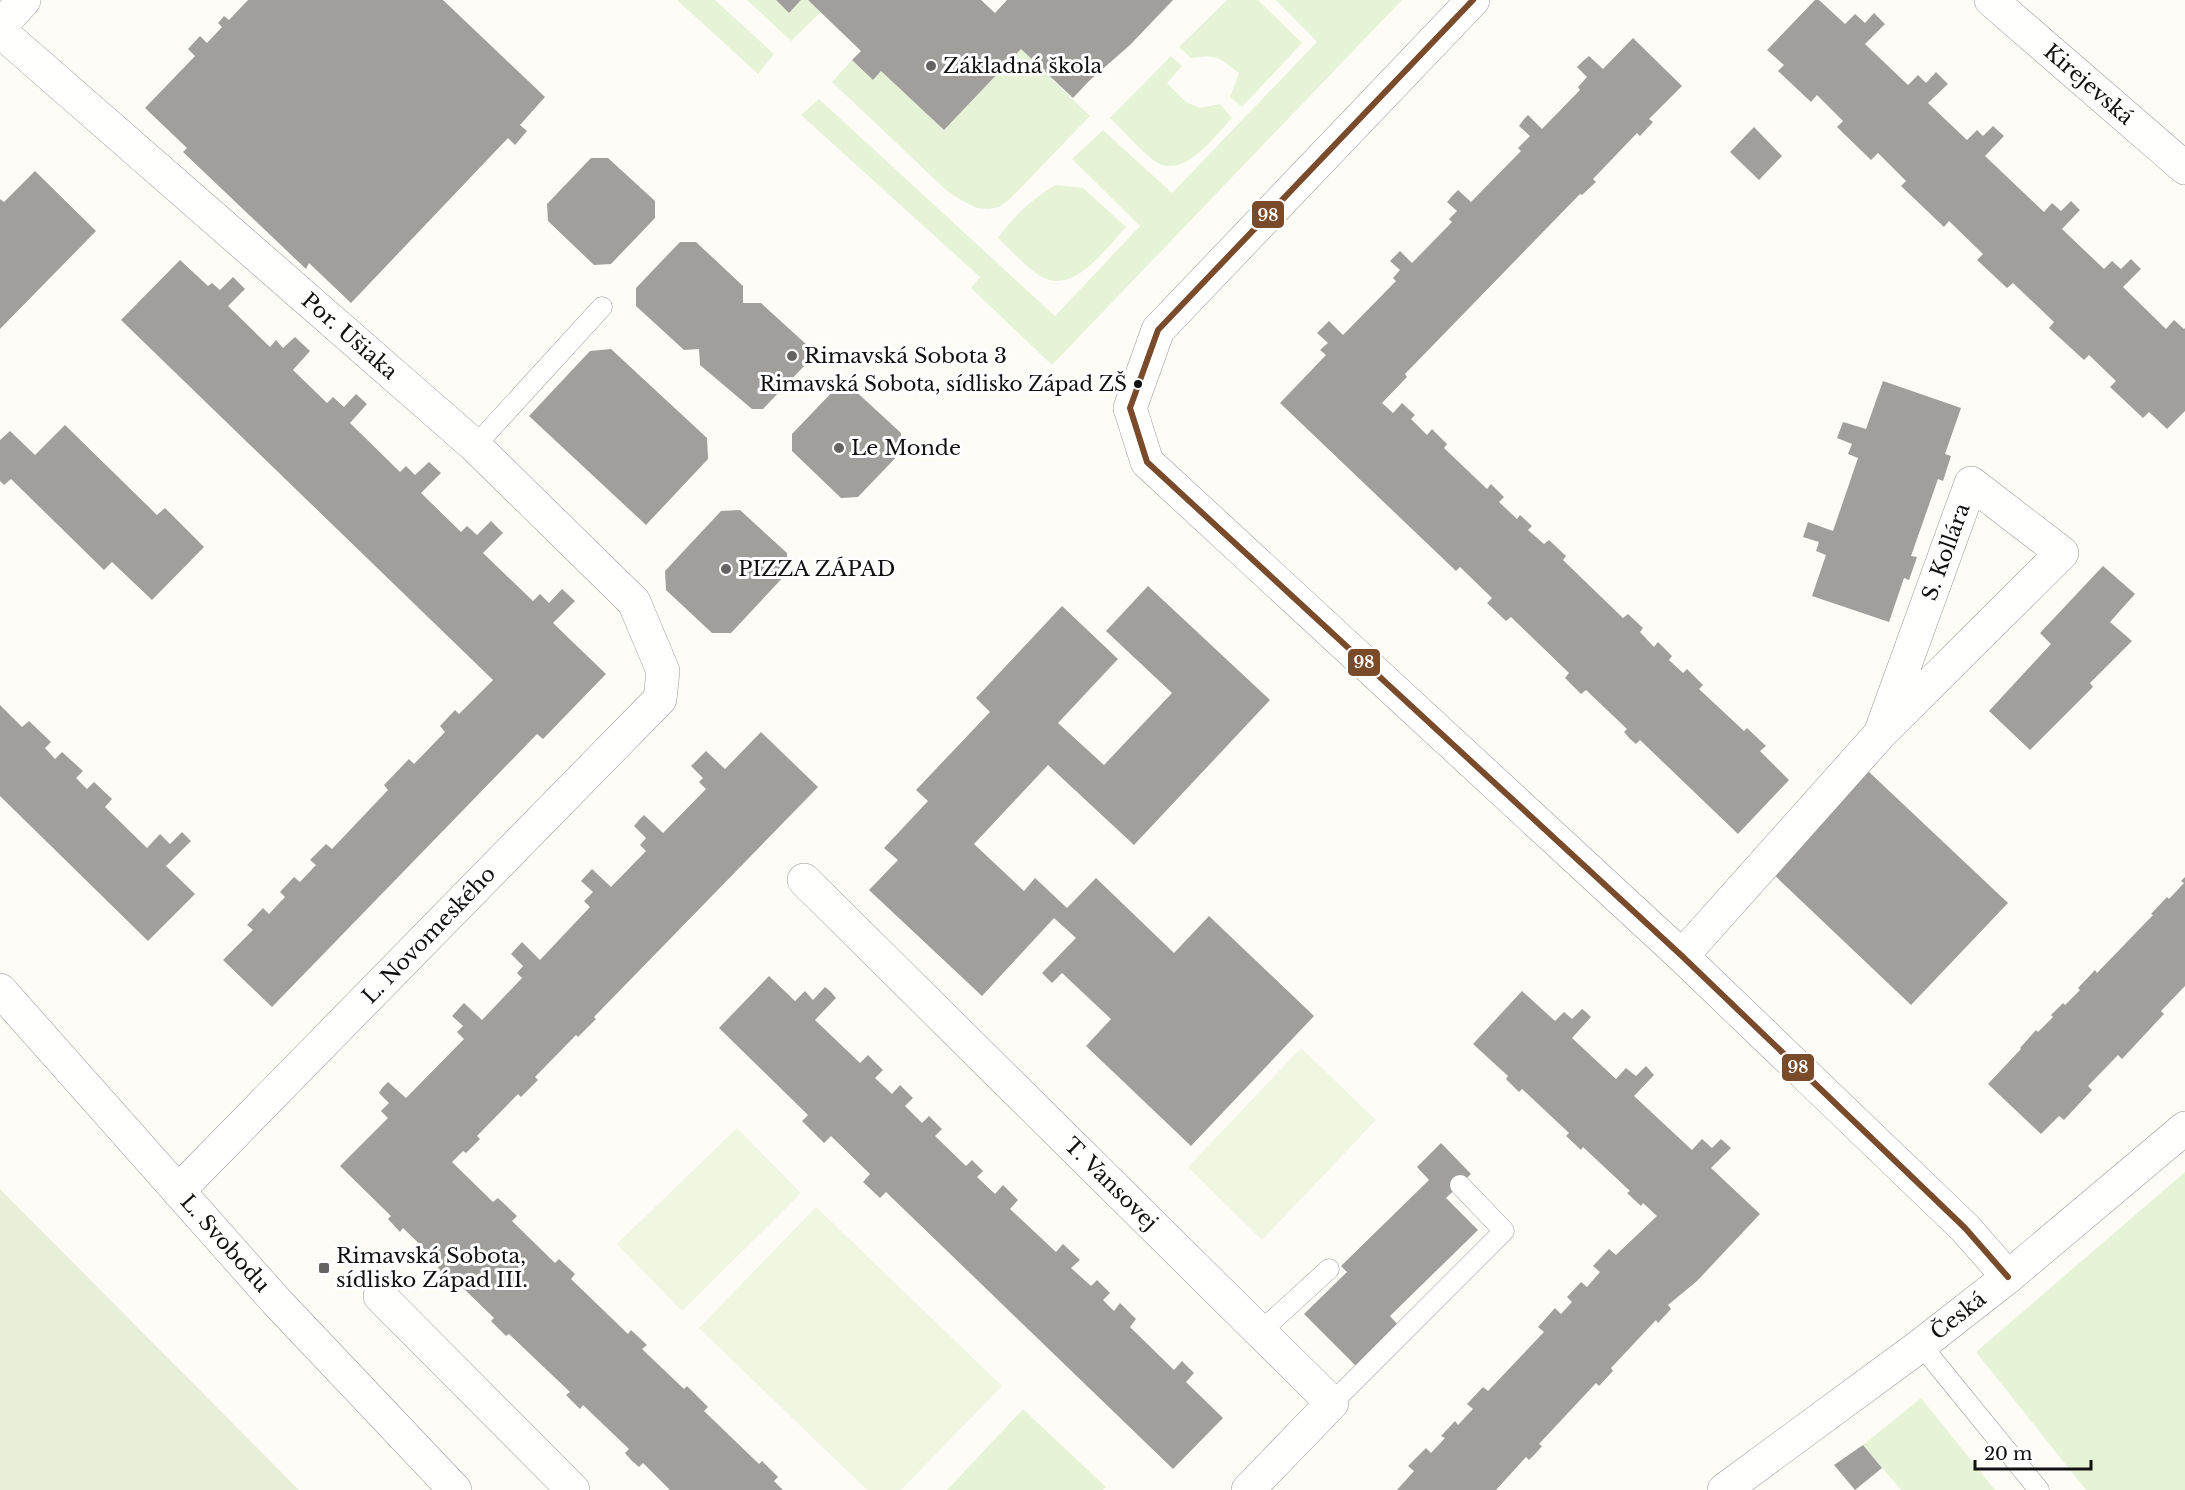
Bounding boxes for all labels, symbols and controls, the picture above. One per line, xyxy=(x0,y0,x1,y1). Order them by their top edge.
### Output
street label: Kirejevská xyxy=(2038,39,2139,131)
place label: Základná škola xyxy=(943,53,1103,79)
marker: Základná škola xyxy=(924,59,938,73)
line badge: 98 xyxy=(1251,200,1285,229)
text: 98 xyxy=(1258,205,1278,225)
street label: Por. Ušiaka xyxy=(296,287,403,385)
place label: Rimavská Sobota 3 xyxy=(804,343,1007,369)
marker: Rimavská Sobota 3 xyxy=(785,349,799,363)
place label: Rimavská Sobota, sídlisko Západ ZŠ xyxy=(759,371,1127,396)
marker: Rimavská Sobota, sídlisko Západ ZŠ xyxy=(1132,378,1144,390)
place label: Le Monde xyxy=(851,435,961,461)
marker: Le Monde xyxy=(832,441,846,455)
street label: S. Kollára xyxy=(1916,499,1976,604)
place label: PIZZA ZÁPAD xyxy=(738,556,895,582)
marker: PIZZA ZÁPAD xyxy=(719,562,733,576)
line badge: 98 xyxy=(1347,648,1381,677)
text: 98 xyxy=(1354,652,1374,672)
street label: L. Novomeského xyxy=(357,861,501,1009)
line badge: 98 xyxy=(1781,1053,1815,1082)
text: 98 xyxy=(1788,1057,1808,1077)
street label: T. Vansovej xyxy=(1059,1132,1163,1236)
street label: L. Svobodu xyxy=(175,1189,275,1298)
place label: Rimavská Sobota, sídlisko Západ III. xyxy=(336,1243,528,1293)
marker: Rimavská Sobota, sídlisko Západ III. xyxy=(317,1261,331,1275)
street label: Česká xyxy=(1926,1286,1991,1345)
scale bar xyxy=(1975,1433,2090,1471)
text: 20 m xyxy=(1984,1443,2032,1465)

